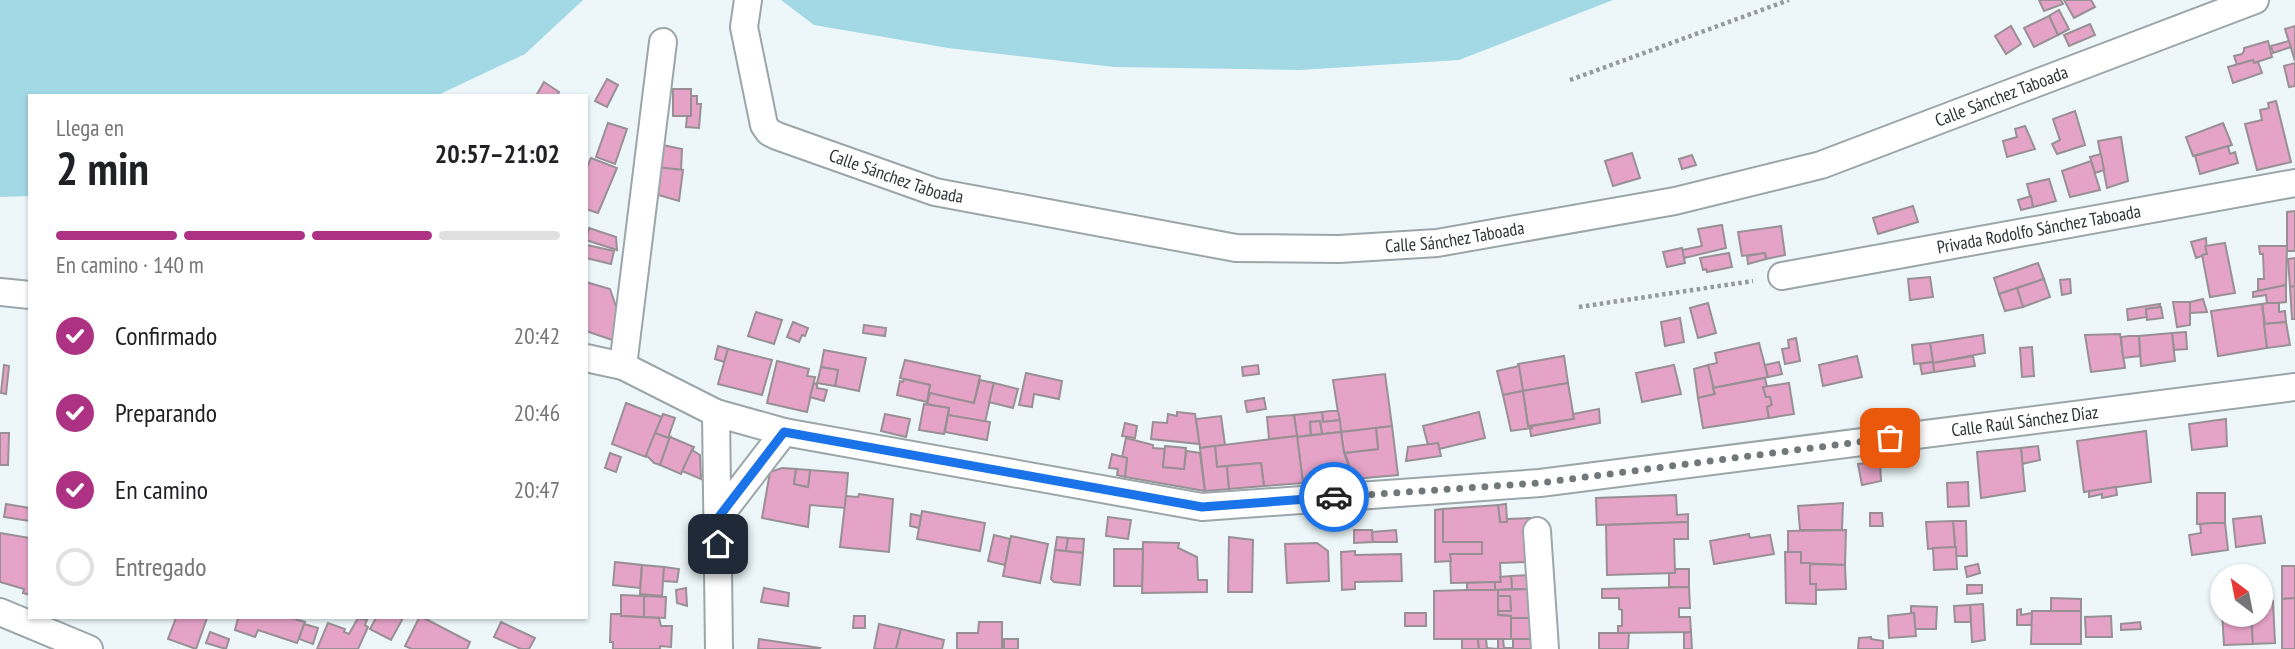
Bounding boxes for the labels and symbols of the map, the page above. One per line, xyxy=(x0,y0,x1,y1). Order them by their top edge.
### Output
street label: Calle Sánchez Taboada xyxy=(1932,60,2071,132)
street label: Calle Sánchez Taboada xyxy=(826,143,965,208)
street label: Privada Rodolfo Sánchez Taboada xyxy=(1935,199,2142,259)
street label: Calle Sánchez Taboada xyxy=(1384,216,1526,257)
street label: Calle Raúl Sánchez Díaz xyxy=(1950,400,2100,442)
pin xyxy=(1860,408,1920,468)
courier xyxy=(1299,462,1369,532)
pin xyxy=(688,514,748,574)
north arrow xyxy=(2210,564,2273,626)

